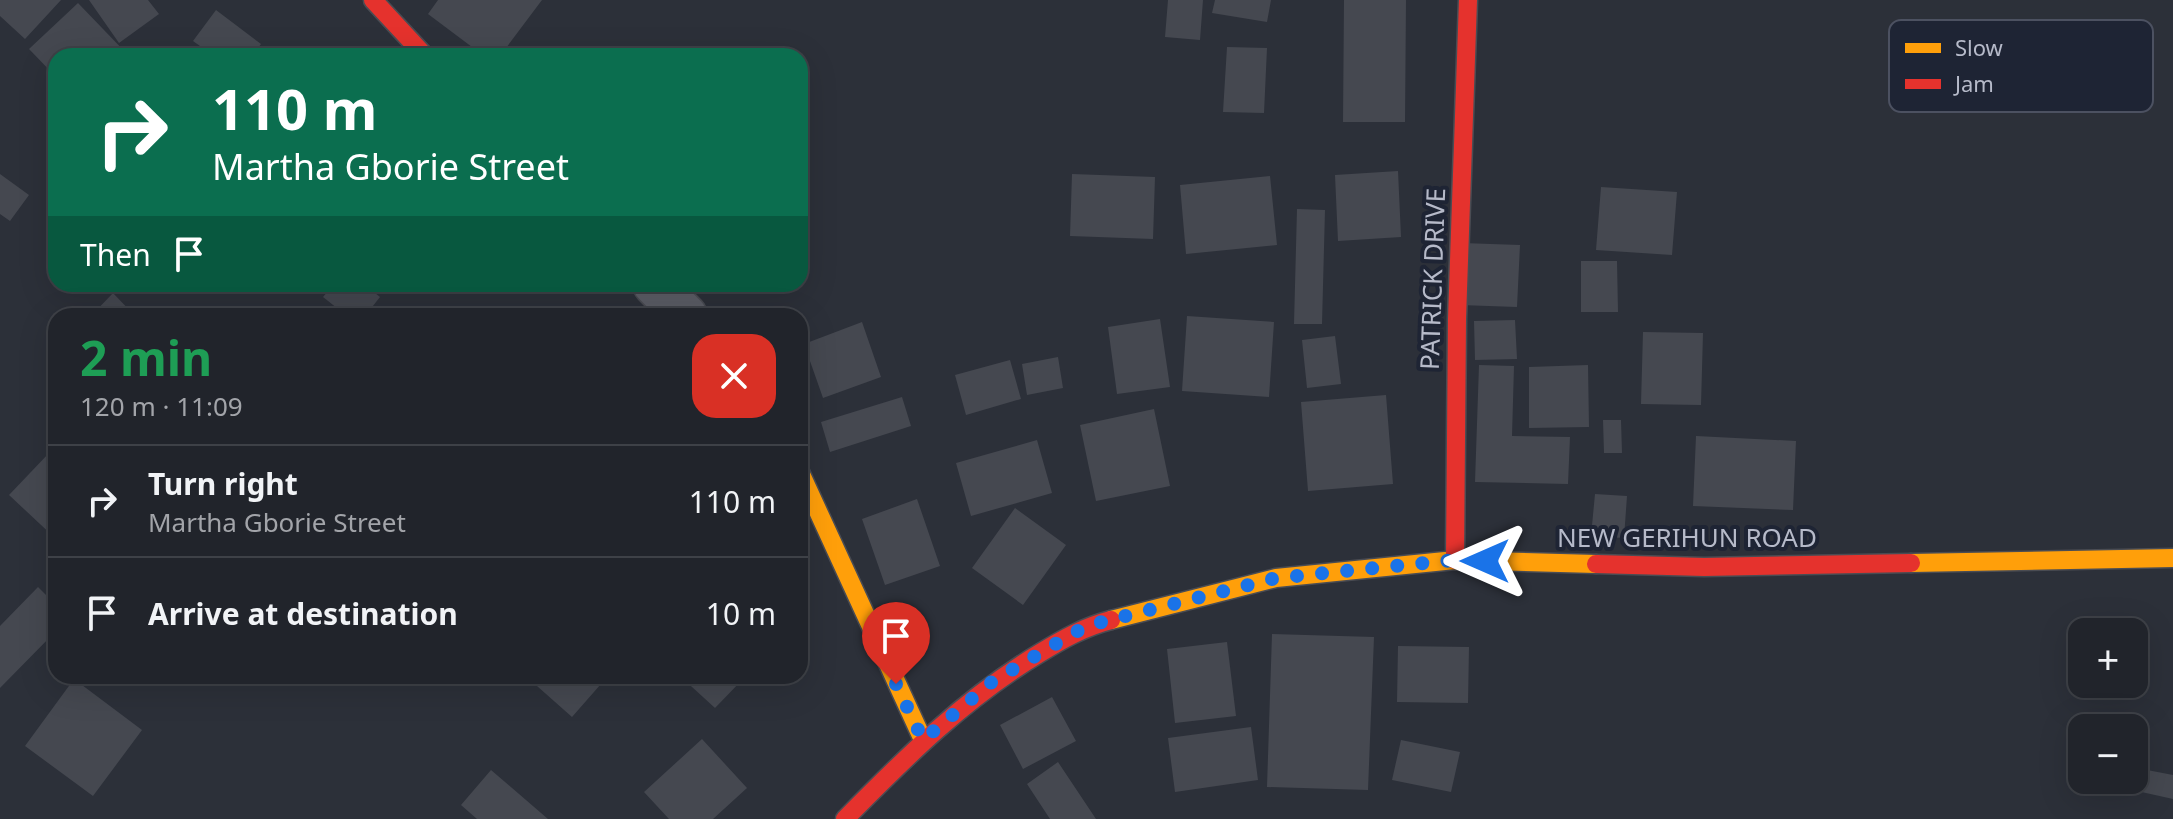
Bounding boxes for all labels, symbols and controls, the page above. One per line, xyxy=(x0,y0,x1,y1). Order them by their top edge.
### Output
legend xyxy=(1889,20,2153,112)
text: Slow xyxy=(1955,32,2004,62)
text: Jam xyxy=(1953,68,1994,98)
text: 110 m xyxy=(212,70,377,146)
icon: right xyxy=(80,80,184,184)
text: Martha Gborie Street xyxy=(212,142,569,191)
street label: PATRICK DRIVE xyxy=(1411,187,1453,371)
icon: arrive xyxy=(167,232,211,276)
text: Then xyxy=(80,234,151,275)
text: 2 min xyxy=(80,325,212,390)
button: close xyxy=(692,334,776,418)
text: 120 m · 11:09 xyxy=(80,388,243,424)
text: Turn right xyxy=(148,463,298,504)
icon: right xyxy=(80,479,124,523)
text: 110 m xyxy=(689,481,776,522)
text: Martha Gborie Street xyxy=(148,504,406,540)
position arrow xyxy=(1443,519,1527,603)
street label: NEW GERIHUN ROAD xyxy=(1557,519,1817,555)
icon: arrive xyxy=(80,591,124,635)
text: Arrive at destination xyxy=(148,593,458,634)
text: 10 m xyxy=(706,593,776,634)
pin xyxy=(862,602,930,684)
icon: arrive xyxy=(874,614,918,658)
map controls xyxy=(2068,618,2148,794)
button: + xyxy=(2068,618,2148,698)
button: − xyxy=(2068,714,2148,794)

